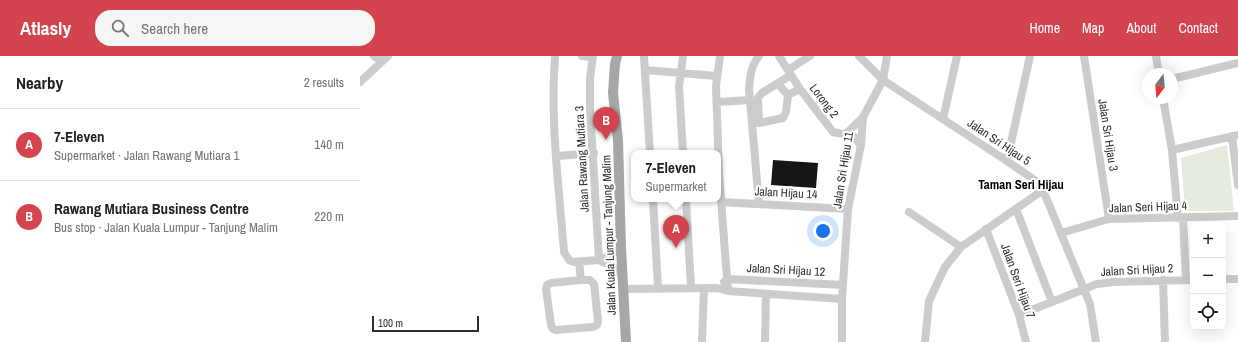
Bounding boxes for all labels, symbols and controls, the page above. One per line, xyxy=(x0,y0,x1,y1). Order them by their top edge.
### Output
search box xyxy=(95,10,375,46)
text: Atlasly xyxy=(20,15,71,41)
icon: search xyxy=(109,17,131,39)
text: Search here xyxy=(141,18,208,39)
text: Home xyxy=(1029,19,1060,37)
text: Map xyxy=(1082,19,1104,37)
text: About xyxy=(1126,19,1156,37)
text: Contact xyxy=(1178,19,1218,37)
north arrow xyxy=(1142,68,1178,104)
text: Nearby xyxy=(16,71,63,94)
text: 2 results xyxy=(304,74,344,91)
street label: Lorong 2 xyxy=(806,81,842,121)
street label: Jalan Sri Hijau 3 xyxy=(1094,98,1122,172)
street label: Jalan Rawang Mutiara 3 xyxy=(571,105,593,213)
pin: B xyxy=(593,107,619,140)
street label: Jalan Sri Hijau 5 xyxy=(964,115,1034,169)
text: 7-Eleven xyxy=(54,126,105,147)
street label: Jalan Sri Hijau 11 xyxy=(829,130,857,210)
text: A xyxy=(25,136,33,153)
text: 140 m xyxy=(314,136,344,153)
text: Supermarket · Jalan Rawang Mutiara 1 xyxy=(54,147,239,164)
popup xyxy=(631,150,721,202)
street label: Jalan Kuala Lumpur - Tanjung Malim xyxy=(598,155,620,315)
text: 7-Eleven xyxy=(645,157,696,178)
district label: Taman Seri Hijau xyxy=(978,176,1064,193)
text: Supermarket xyxy=(645,178,707,195)
street label: Jalan Hijau 14 xyxy=(754,183,818,203)
text: Rawang Mutiara Business Centre xyxy=(54,198,249,219)
street label: Jalan Seri Hijau 4 xyxy=(1109,198,1188,216)
text: B xyxy=(25,208,33,225)
text: 220 m xyxy=(314,208,344,225)
pin: A xyxy=(663,215,689,248)
text: Bus stop · Jalan Kuala Lumpur - Tanjung Malim xyxy=(54,219,278,236)
your location xyxy=(813,221,833,241)
map controls xyxy=(1190,222,1226,330)
button: + xyxy=(1190,222,1226,258)
street label: Jalan Seri Hijau 7 xyxy=(997,242,1039,321)
button: − xyxy=(1190,258,1226,294)
street label: Jalan Sri Hijau 12 xyxy=(747,260,825,280)
street label: Jalan Sri Hijau 2 xyxy=(1100,260,1174,280)
button: locate xyxy=(1190,294,1226,330)
scale bar xyxy=(372,314,479,333)
text: 100 m xyxy=(378,316,403,330)

